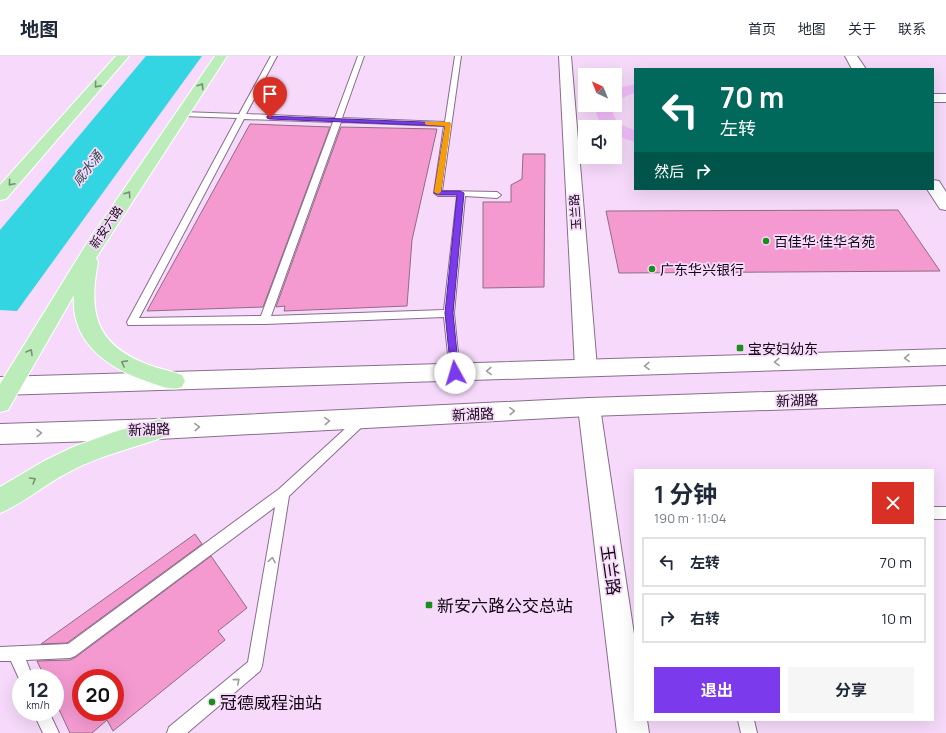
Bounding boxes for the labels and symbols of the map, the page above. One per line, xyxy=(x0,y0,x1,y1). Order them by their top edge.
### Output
north arrow xyxy=(578,68,622,112)
pin xyxy=(253,77,287,118)
one-way arrow xyxy=(95,80,102,88)
one-way arrow xyxy=(196,83,204,90)
water label: 咸水涌 xyxy=(68,146,107,189)
one-way arrow xyxy=(9,178,16,185)
one-way arrow xyxy=(123,191,131,198)
street label: 玉兰路 xyxy=(565,193,585,231)
street label: 新安六路 xyxy=(86,202,126,252)
place label: 百佳华·佳华名苑 xyxy=(774,232,875,251)
marker: 百佳华·佳华名苑 xyxy=(761,236,771,246)
place label: 广东华兴银行 xyxy=(660,260,744,279)
marker: 广东华兴银行 xyxy=(647,264,657,274)
place label: 宝安妇幼东 xyxy=(748,339,818,358)
marker: 宝安妇幼东 xyxy=(735,343,745,353)
one-way arrow xyxy=(25,348,32,356)
position arrow xyxy=(434,352,476,394)
one-way arrow xyxy=(904,354,910,362)
one-way arrow xyxy=(774,358,780,367)
one-way arrow xyxy=(121,360,128,367)
one-way arrow xyxy=(644,362,650,371)
one-way arrow xyxy=(486,367,492,376)
street label: 新湖路 xyxy=(776,390,818,410)
street label: 新湖路 xyxy=(452,403,494,425)
one-way arrow xyxy=(509,407,515,416)
one-way arrow xyxy=(324,417,330,425)
street label: 新湖路 xyxy=(128,419,170,439)
one-way arrow xyxy=(194,423,200,431)
one-way arrow xyxy=(36,428,42,437)
one-way arrow xyxy=(29,478,36,485)
street label: 玉兰路 xyxy=(596,543,626,597)
one-way arrow xyxy=(267,557,276,563)
place label: 新安六路公交总站 xyxy=(437,594,573,617)
marker: 新安六路公交总站 xyxy=(424,600,434,610)
speed limit sign: 20 xyxy=(72,669,124,721)
one-way arrow xyxy=(233,678,240,685)
place label: 冠德威程油站 xyxy=(220,691,322,714)
marker: 冠德威程油站 xyxy=(207,697,217,707)

